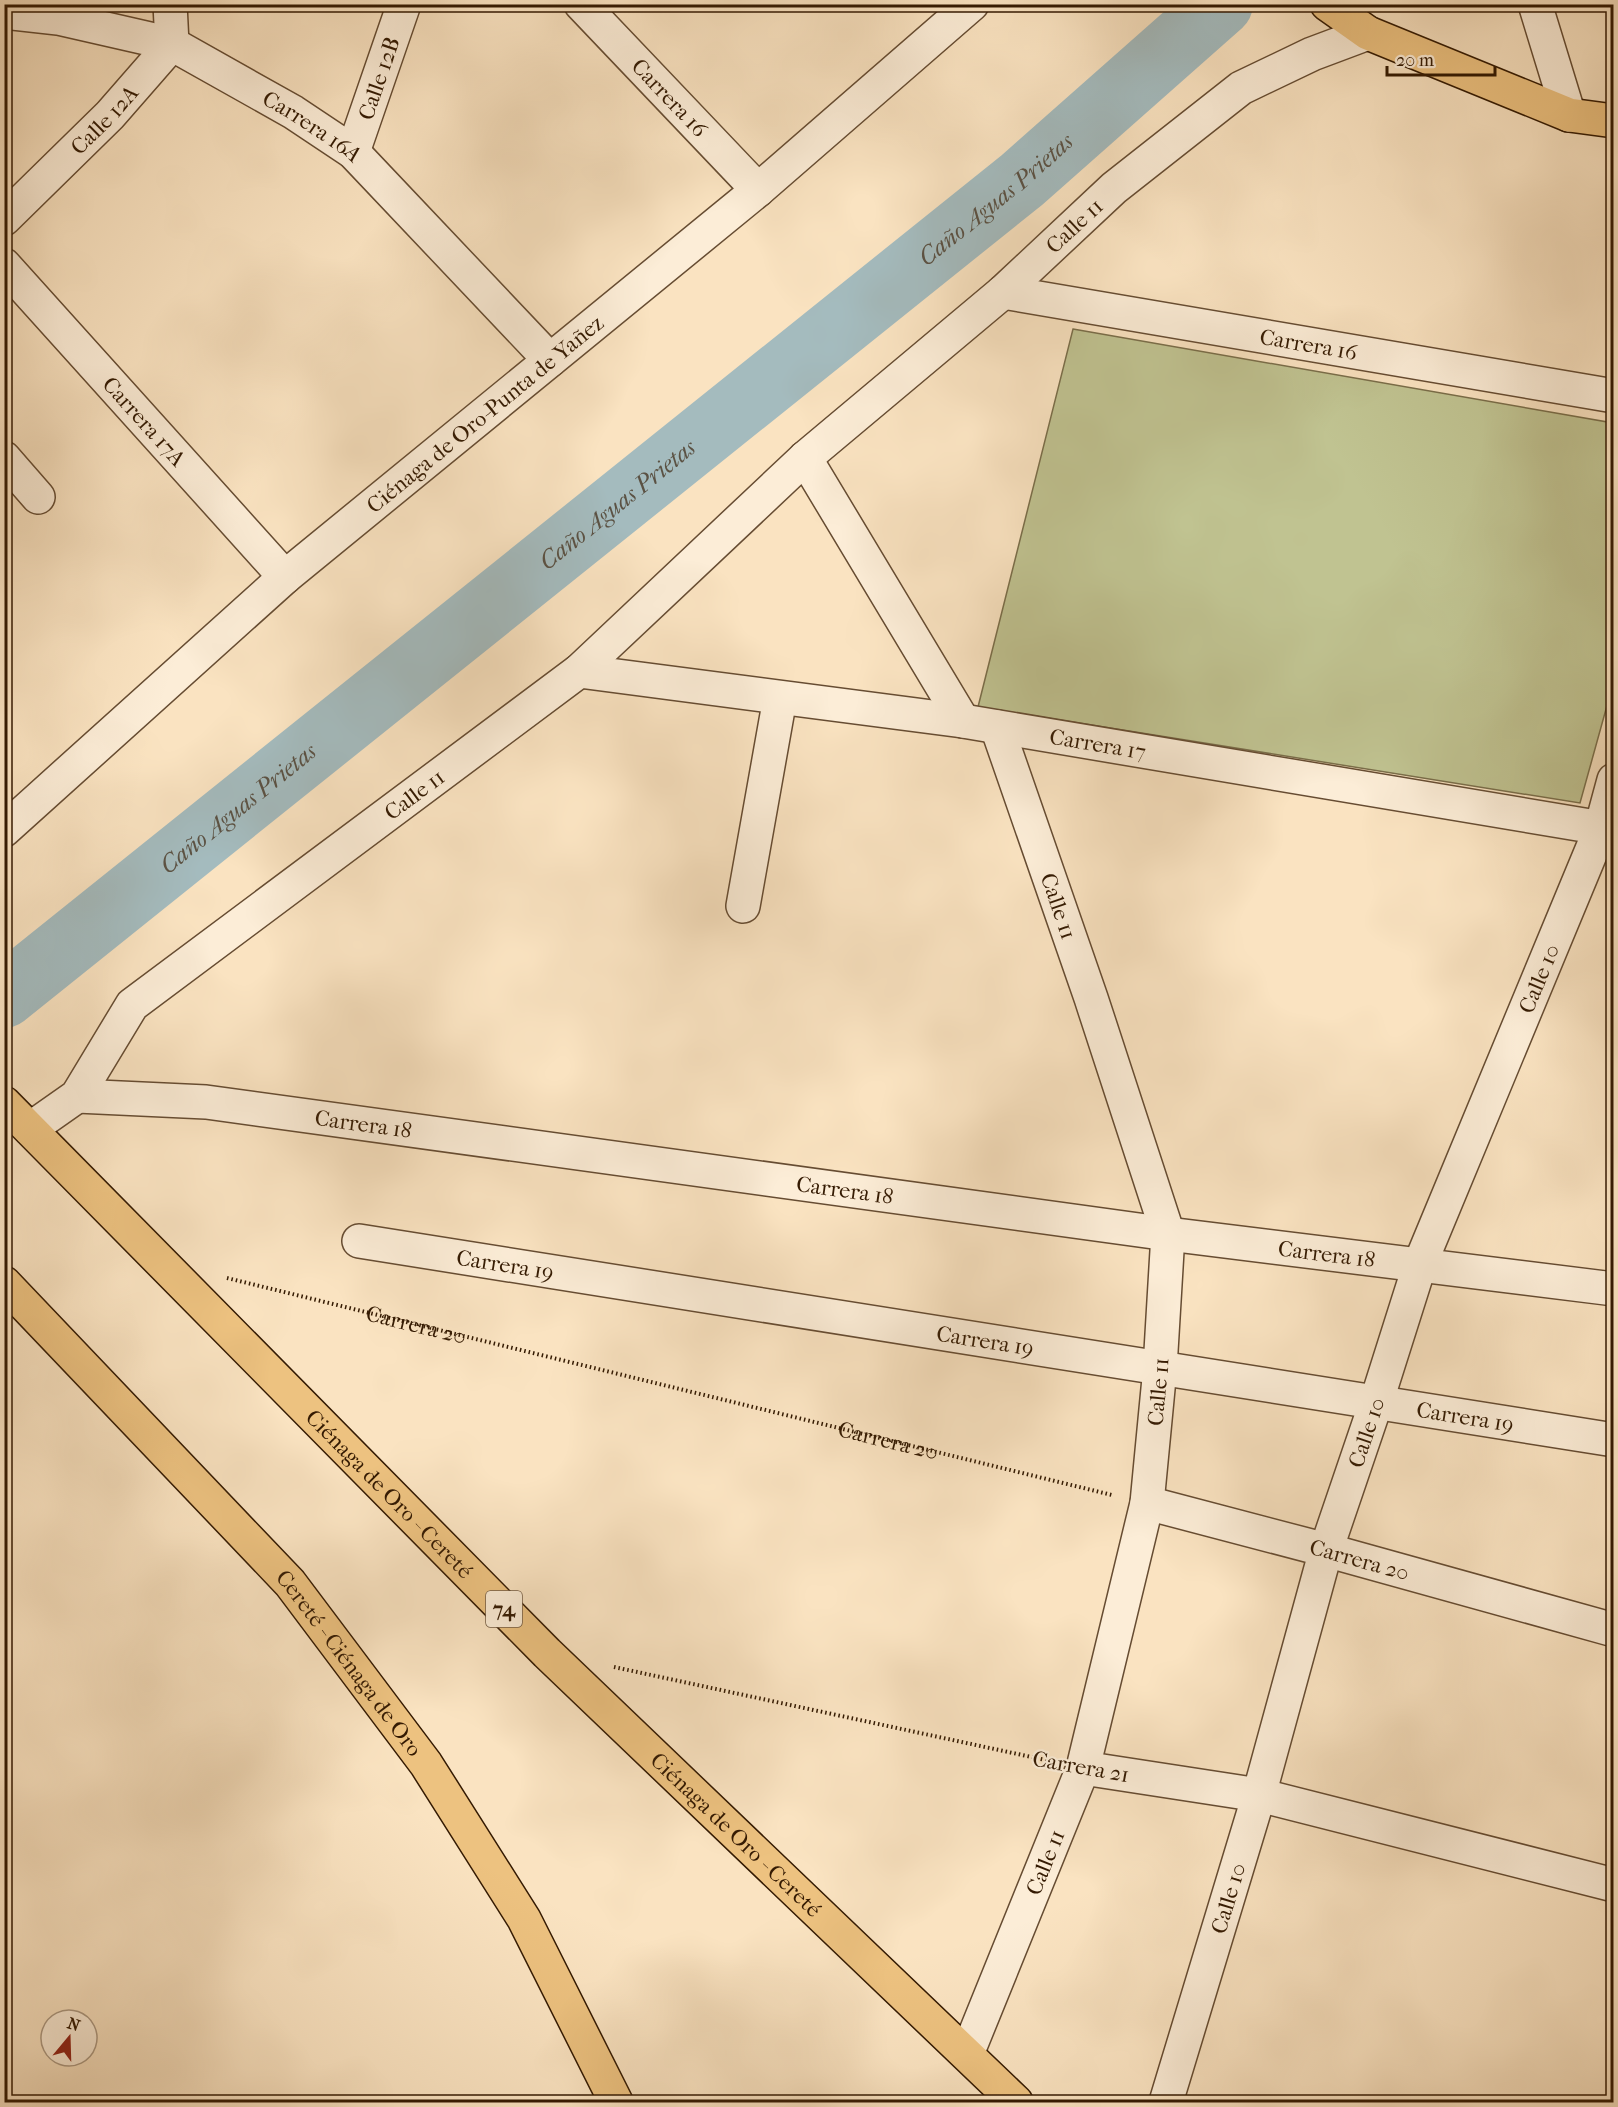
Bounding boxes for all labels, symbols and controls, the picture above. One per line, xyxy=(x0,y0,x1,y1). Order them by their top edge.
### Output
street label: Calle 12B xyxy=(353,34,406,124)
scale bar xyxy=(1387,39,1495,77)
text: 20 m xyxy=(1396,50,1434,71)
street label: Carrera 16 xyxy=(626,54,713,143)
street label: Calle 12A xyxy=(66,80,144,160)
street label: Carrera 16A xyxy=(258,86,368,168)
water label: Caño Aguas Prietas xyxy=(913,127,1079,271)
street label: Calle 11 xyxy=(1041,193,1109,259)
street label: Ciénaga de Oro-Punta de Yañez xyxy=(362,310,609,519)
street label: Carrera 16 xyxy=(1258,324,1359,366)
street label: Carrera 17A xyxy=(97,372,191,472)
water label: Caño Aguas Prietas xyxy=(534,433,702,575)
street label: Carrera 17 xyxy=(1048,724,1148,765)
water label: Caño Aguas Prietas xyxy=(154,737,322,879)
street label: Calle 11 xyxy=(380,764,450,826)
street label: Calle 11 xyxy=(1035,870,1081,943)
street label: Calle 10 xyxy=(1514,940,1565,1017)
street label: Carrera 18 xyxy=(313,1105,413,1144)
street label: Carrera 18 xyxy=(795,1171,895,1210)
street label: Carrera 18 xyxy=(1276,1236,1377,1273)
street label: Carrera 19 xyxy=(455,1245,556,1286)
street label: Carrera 20 xyxy=(363,1301,469,1350)
street label: Carrera 19 xyxy=(935,1321,1036,1362)
street label: Calle 11 xyxy=(1142,1357,1175,1427)
street label: Calle 10 xyxy=(1343,1394,1391,1471)
street label: Carrera 19 xyxy=(1415,1397,1516,1438)
street label: Ciénaga de Oro - Cereté xyxy=(300,1405,478,1584)
street label: Carrera 20 xyxy=(835,1416,941,1466)
street label: Carrera 20 xyxy=(1307,1534,1412,1587)
street label: Cereté - Ciénaga de Oro xyxy=(270,1565,427,1762)
road number: 74 xyxy=(486,1591,522,1627)
street label: Carrera 21 xyxy=(1030,1746,1131,1788)
street label: Ciénaga de Oro - Cereté xyxy=(645,1747,827,1923)
street label: Calle 11 xyxy=(1021,1826,1071,1899)
street label: Calle 10 xyxy=(1206,1860,1252,1937)
north arrow xyxy=(39,2008,99,2068)
text: N xyxy=(65,2013,83,2036)

